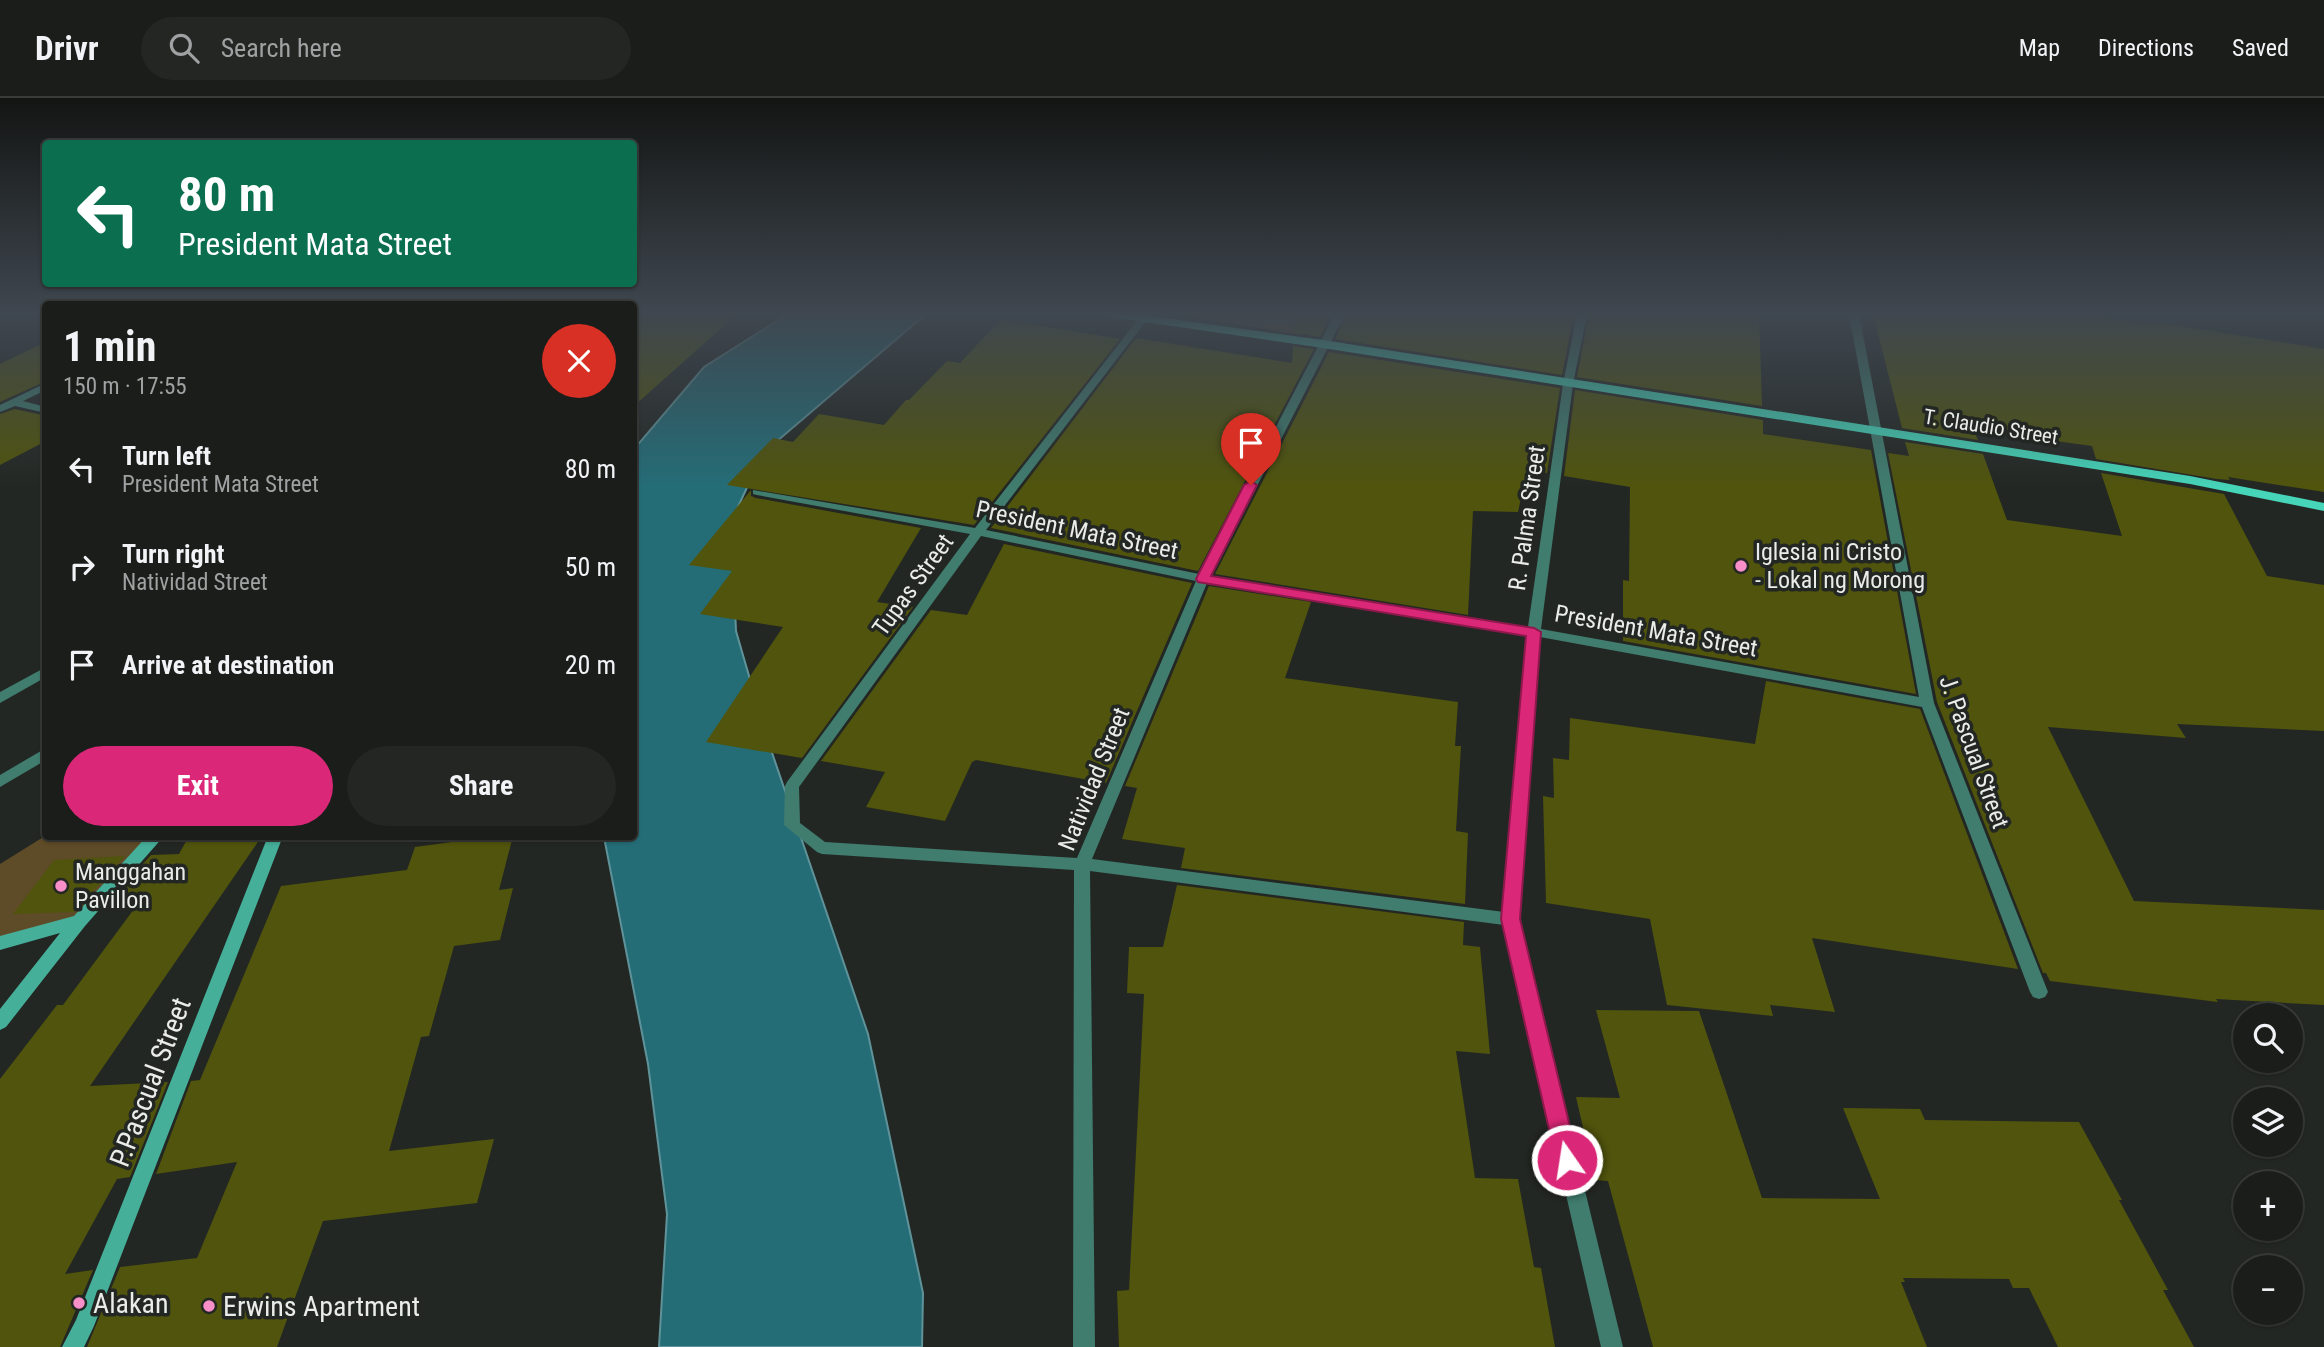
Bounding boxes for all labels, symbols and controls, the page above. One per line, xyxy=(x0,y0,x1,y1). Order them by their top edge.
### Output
search box xyxy=(141,17,631,80)
text: Drivr xyxy=(35,29,99,68)
icon: search xyxy=(165,29,203,67)
text: Search here xyxy=(221,33,342,63)
text: Map xyxy=(2019,34,2060,62)
text: Directions xyxy=(2098,34,2194,62)
text: Saved xyxy=(2232,34,2289,62)
text: 80 m xyxy=(178,166,275,223)
icon: left xyxy=(63,168,154,259)
text: President Mata Street xyxy=(178,225,452,263)
text: 1 min xyxy=(63,322,156,371)
button: close xyxy=(542,324,616,398)
text: 150 m · 17:55 xyxy=(63,373,187,400)
street label: T. Claudio Street xyxy=(1922,405,2060,449)
pin xyxy=(1221,413,1281,485)
icon: arrive xyxy=(1232,424,1270,462)
text: Turn left xyxy=(122,441,211,471)
street label: R. Palma Street xyxy=(1503,444,1551,592)
icon: left xyxy=(63,450,101,488)
text: 80 m xyxy=(565,454,616,484)
text: President Mata Street xyxy=(122,471,319,498)
street label: President Mata Street xyxy=(974,495,1180,565)
street label: Tupas Street xyxy=(867,529,959,641)
place label: Iglesia ni Cristo - Lokal ng Morong xyxy=(1755,538,1925,594)
text: Turn right xyxy=(122,539,224,569)
icon: right xyxy=(63,548,101,586)
text: 50 m xyxy=(565,552,616,582)
marker: Iglesia ni Cristo - Lokal ng Morong xyxy=(1733,558,1749,574)
text: Natividad Street xyxy=(122,569,267,596)
street label: President Mata Street xyxy=(1552,599,1760,663)
icon: arrive xyxy=(63,646,101,684)
text: Arrive at destination xyxy=(122,650,334,680)
text: 20 m xyxy=(565,650,616,680)
street label: J. Pascual Street xyxy=(1933,672,2015,832)
street label: Natividad Street xyxy=(1053,703,1135,855)
button: Exit xyxy=(63,746,333,826)
button: Share xyxy=(347,746,616,826)
place label: Manggahan Pavillon xyxy=(75,858,186,914)
marker: Manggahan Pavillon xyxy=(53,878,69,894)
street label: P.Pascual Street xyxy=(103,993,198,1171)
map controls xyxy=(2233,1003,2303,1325)
button: search xyxy=(2233,1003,2303,1073)
button: layers xyxy=(2233,1087,2303,1157)
position arrow xyxy=(1530,1123,1604,1197)
button: + xyxy=(2233,1171,2303,1241)
button: − xyxy=(2233,1255,2303,1325)
place label: Alakan xyxy=(93,1287,169,1320)
place label: Erwins Apartment xyxy=(223,1290,420,1323)
marker: Alakan xyxy=(71,1295,87,1311)
marker: Erwins Apartment xyxy=(201,1298,217,1314)

